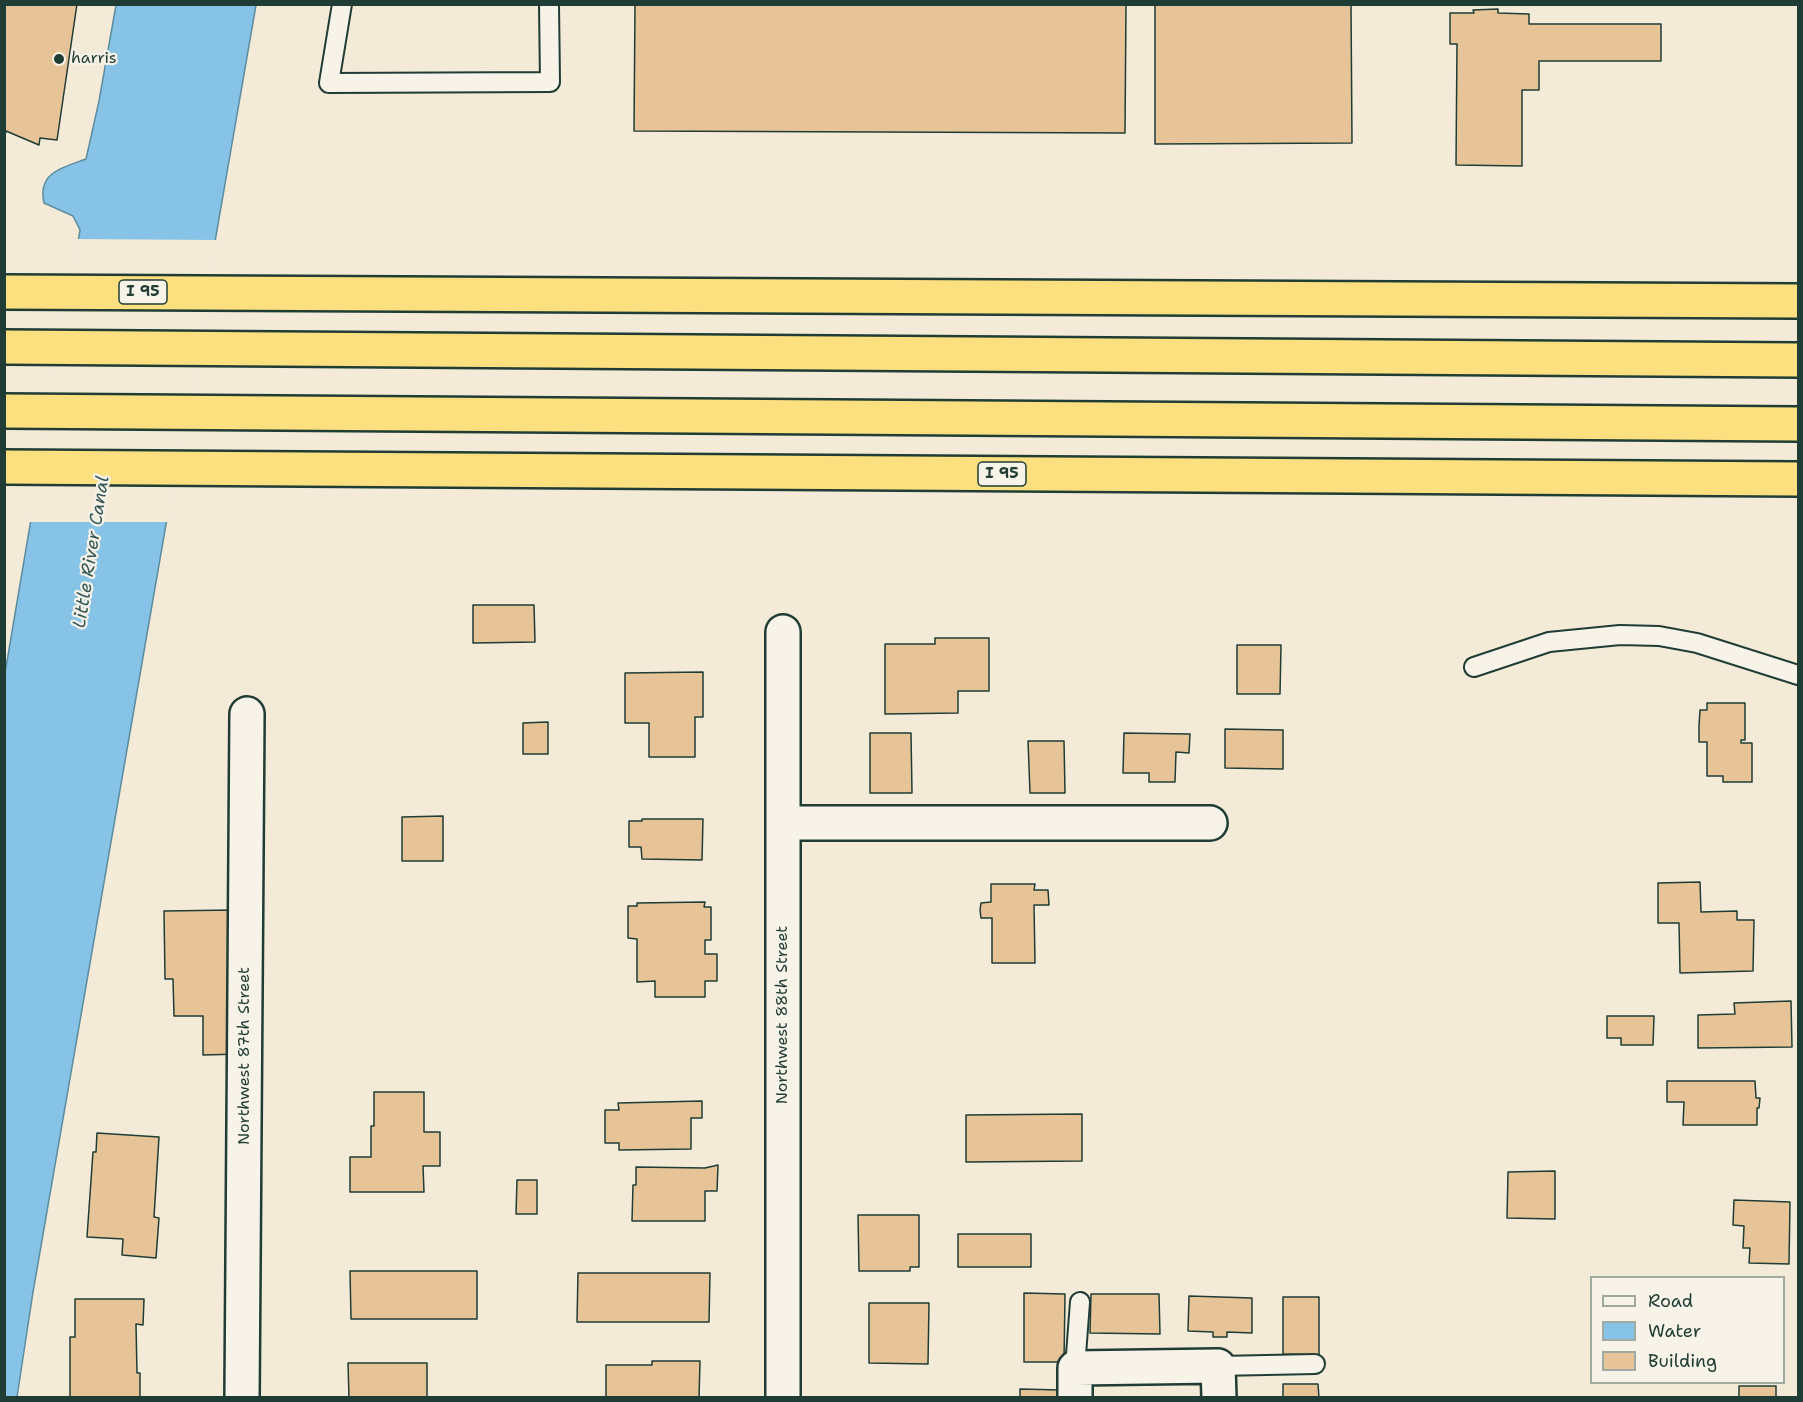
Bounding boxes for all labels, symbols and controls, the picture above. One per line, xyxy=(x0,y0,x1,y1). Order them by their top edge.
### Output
place label: harris xyxy=(71,49,117,69)
marker: harris xyxy=(52,52,66,66)
road number: I 95 xyxy=(119,280,167,304)
road number: I 95 xyxy=(978,462,1026,486)
water label: Little River Canal xyxy=(69,474,115,630)
street label: Northwest 88th Street xyxy=(773,926,793,1104)
street label: Northwest 87th Street xyxy=(235,967,255,1145)
legend xyxy=(1590,1276,1785,1384)
text: Road xyxy=(1648,1289,1693,1313)
text: Water xyxy=(1648,1319,1701,1343)
text: Building xyxy=(1648,1349,1717,1373)

